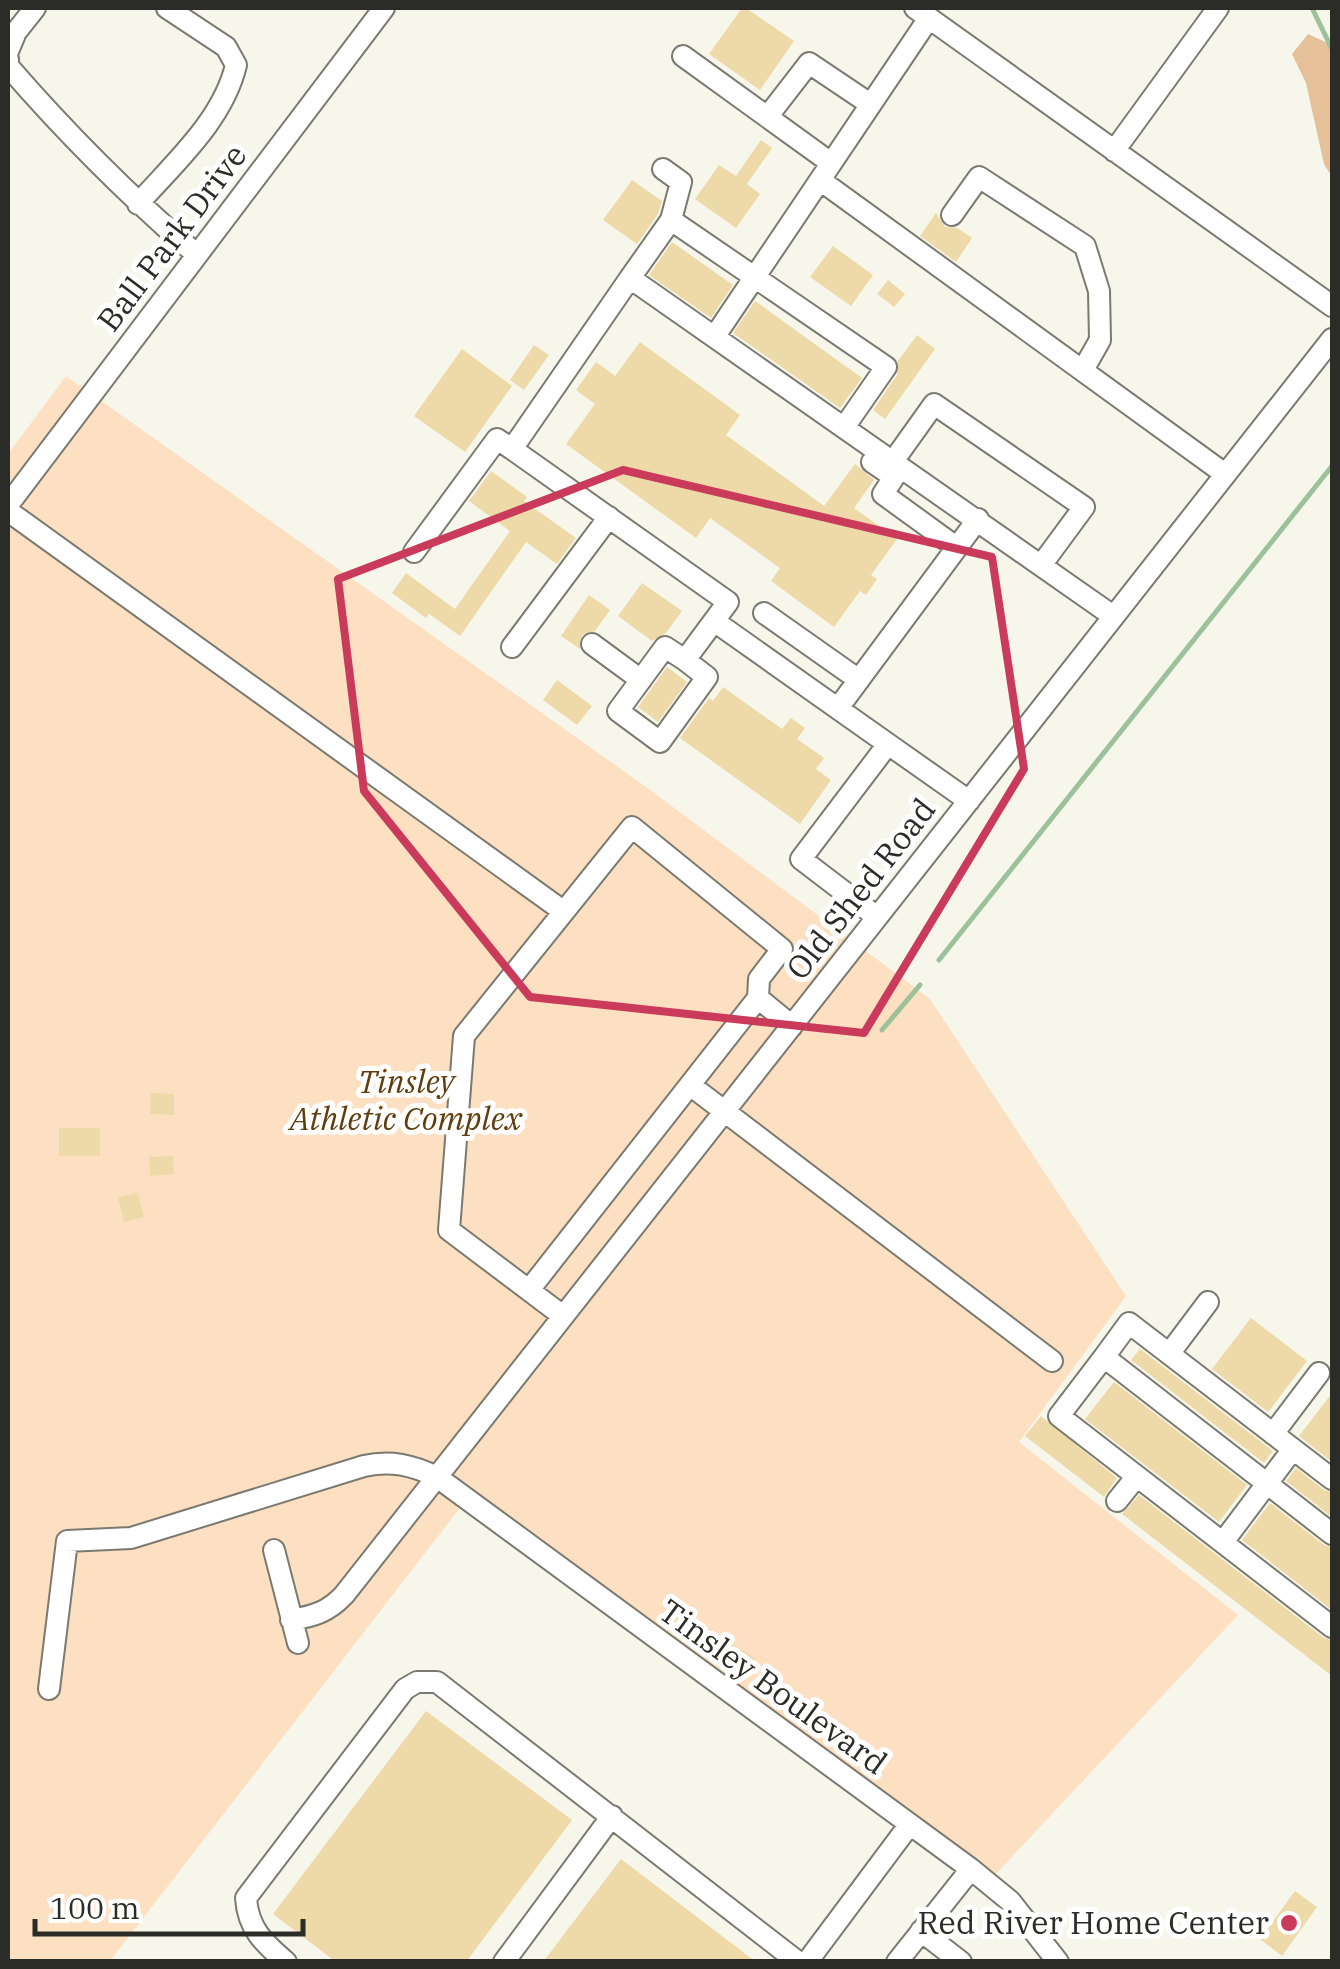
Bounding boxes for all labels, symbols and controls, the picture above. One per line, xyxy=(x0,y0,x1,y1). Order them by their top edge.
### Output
street label: Ball Park Drive xyxy=(87,135,255,339)
street label: Old Shed Road xyxy=(776,789,944,988)
park label: Tinsley Athletic Complex xyxy=(287,1060,523,1139)
street label: Tinsley Boulevard xyxy=(651,1589,896,1783)
scale bar xyxy=(35,1874,302,1936)
text: 100 m xyxy=(50,1888,140,1927)
place label: Red River Home Center xyxy=(918,1901,1269,1943)
marker: Red River Home Center xyxy=(1278,1912,1300,1934)

